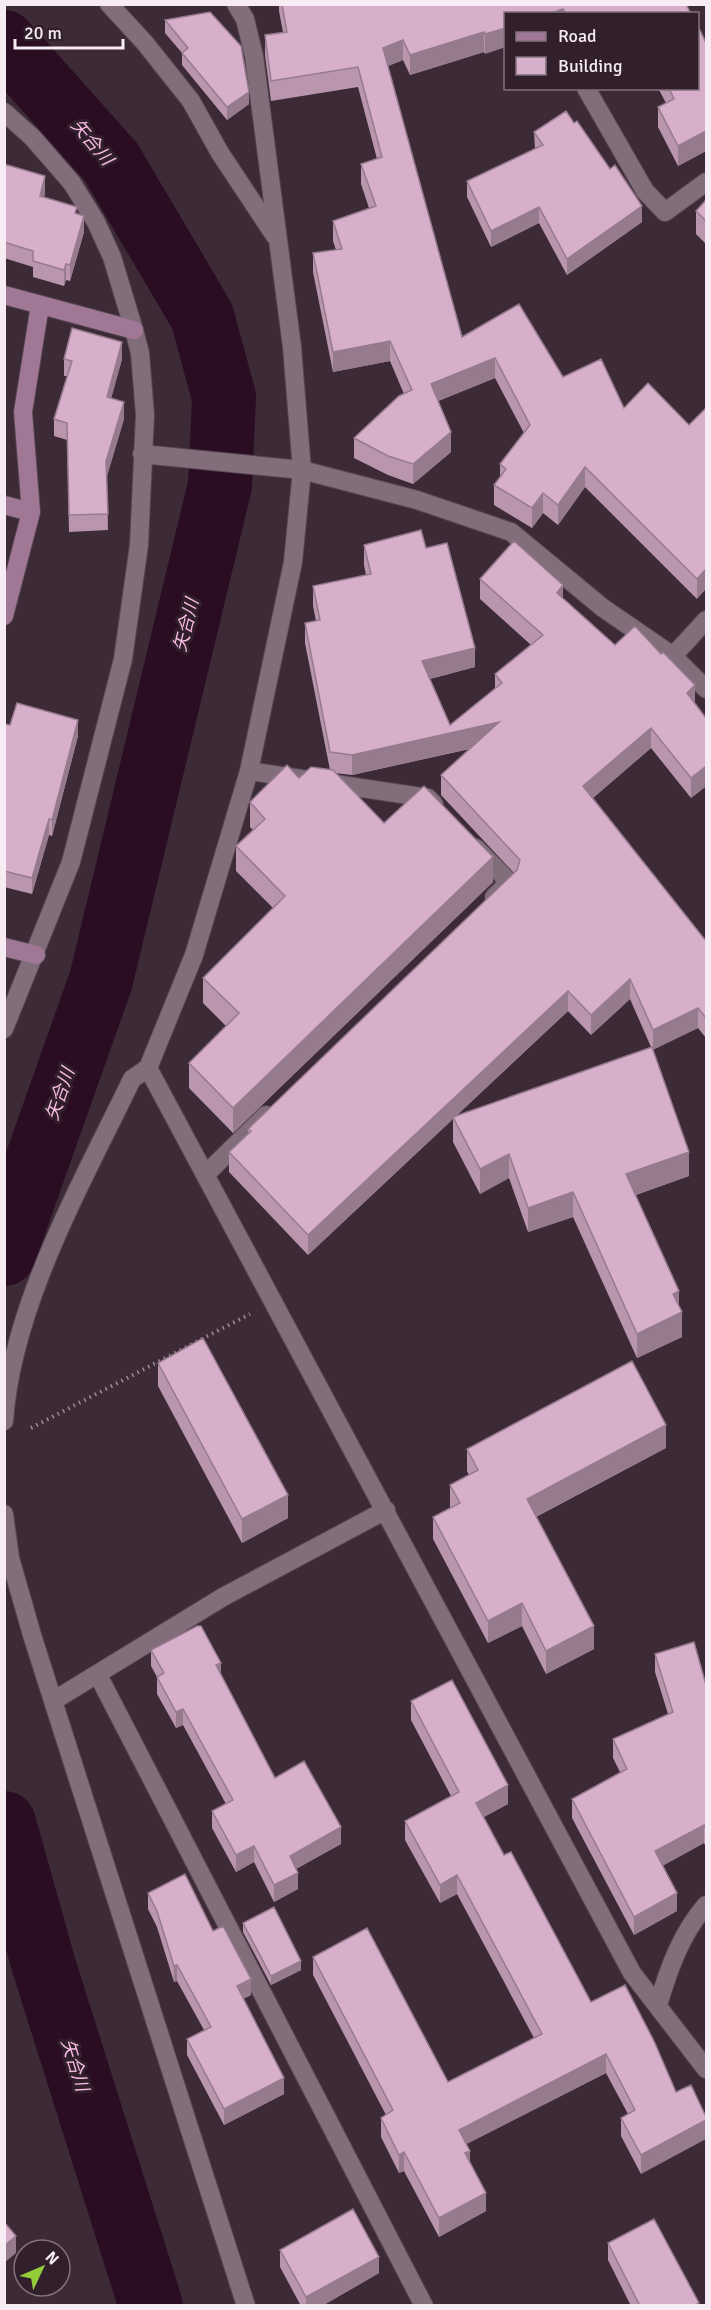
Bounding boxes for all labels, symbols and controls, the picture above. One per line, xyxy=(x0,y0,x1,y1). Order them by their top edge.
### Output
scale bar xyxy=(15,12,123,50)
legend xyxy=(504,12,699,90)
text: 20 m xyxy=(24,22,62,44)
text: Road xyxy=(558,25,597,47)
text: Building xyxy=(558,55,622,77)
water label: 矢合川 xyxy=(66,114,119,171)
water label: 矢合川 xyxy=(169,594,204,654)
water label: 矢合川 xyxy=(41,1063,80,1123)
water label: 矢合川 xyxy=(57,2036,94,2096)
north arrow xyxy=(12,2238,72,2298)
text: N xyxy=(41,2247,63,2269)

